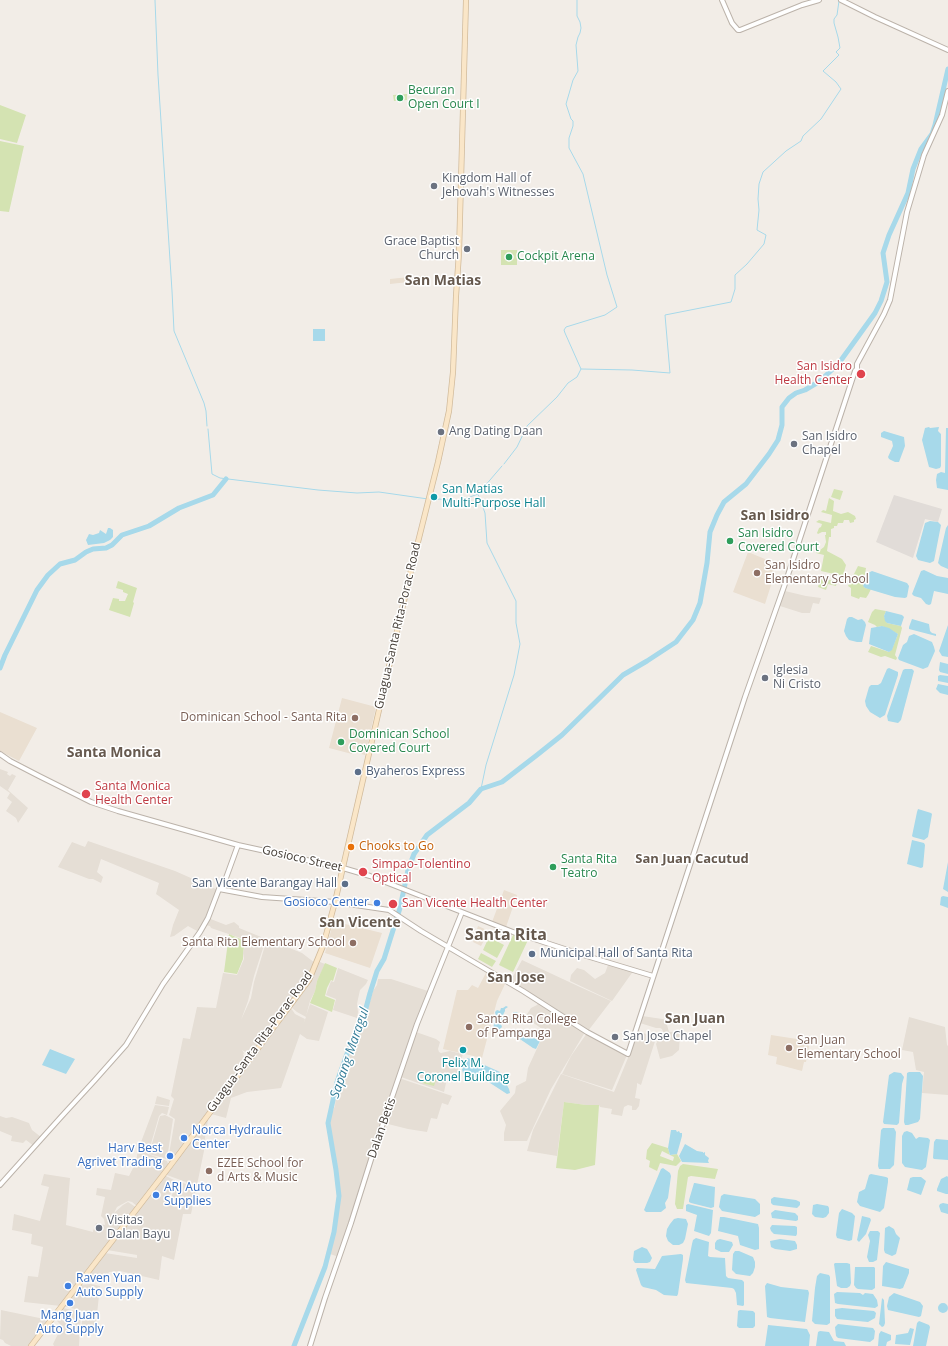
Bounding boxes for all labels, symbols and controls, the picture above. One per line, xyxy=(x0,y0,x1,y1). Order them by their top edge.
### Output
place label: Becuran Open Court I xyxy=(408,84,480,112)
marker: Becuran Open Court I xyxy=(395,93,405,103)
place label: Kingdom Hall of Jehovah's Witnesses xyxy=(442,172,554,200)
marker: Kingdom Hall of Jehovah's Witnesses xyxy=(429,181,439,191)
place label: Grace Baptist Church xyxy=(384,235,459,263)
marker: Grace Baptist Church xyxy=(462,244,472,254)
place label: Cockpit Arena xyxy=(517,250,595,264)
marker: Cockpit Arena xyxy=(504,252,514,262)
district label: San Matias xyxy=(405,273,481,289)
place label: San Isidro Health Center xyxy=(774,360,852,388)
marker: San Isidro Health Center xyxy=(855,368,867,380)
place label: Ang Dating Daan xyxy=(449,425,543,439)
marker: Ang Dating Daan xyxy=(436,427,446,437)
place label: San Isidro Chapel xyxy=(802,430,857,458)
marker: San Isidro Chapel xyxy=(789,439,799,449)
place label: San Matias Multi-Purpose Hall xyxy=(442,483,546,511)
marker: San Matias Multi-Purpose Hall xyxy=(429,492,439,502)
district label: San Isidro xyxy=(741,508,809,524)
place label: San Isidro Covered Court xyxy=(738,527,819,555)
marker: San Isidro Covered Court xyxy=(725,536,735,546)
street label: Guagua-Santa Rita-Porac Road xyxy=(372,541,424,711)
place label: San Isidro Elementary School xyxy=(765,559,869,587)
marker: San Isidro Elementary School xyxy=(752,568,762,578)
place label: Iglesia Ni Cristo xyxy=(773,664,821,692)
marker: Iglesia Ni Cristo xyxy=(760,673,770,683)
place label: Dominican School - Santa Rita xyxy=(180,711,347,725)
marker: Dominican School - Santa Rita xyxy=(350,713,360,723)
place label: Dominican School Covered Court xyxy=(349,728,450,756)
marker: Dominican School Covered Court xyxy=(336,737,346,747)
district label: Santa Monica xyxy=(67,745,161,761)
place label: Byaheros Express xyxy=(366,765,465,779)
marker: Byaheros Express xyxy=(353,767,363,777)
place label: Santa Monica Health Center xyxy=(95,780,173,808)
marker: Santa Monica Health Center xyxy=(80,788,92,800)
place label: Chooks to Go xyxy=(359,840,434,854)
marker: Chooks to Go xyxy=(346,842,356,852)
street label: Gosioco Street xyxy=(261,843,343,875)
district label: San Juan Cacutud xyxy=(635,851,749,867)
place label: Santa Rita Teatro xyxy=(561,853,617,881)
place label: Simpao-Tolentino Optical xyxy=(372,858,471,886)
marker: Santa Rita Teatro xyxy=(548,862,558,872)
marker: Simpao-Tolentino Optical xyxy=(357,866,369,878)
place label: San Vicente Barangay Hall xyxy=(192,877,337,891)
marker: San Vicente Barangay Hall xyxy=(340,879,350,889)
place label: Gosioco Center xyxy=(283,896,369,910)
place label: San Vicente Health Center xyxy=(402,897,548,911)
marker: Gosioco Center xyxy=(372,898,382,908)
marker: San Vicente Health Center xyxy=(387,898,399,910)
district label: San Vicente xyxy=(319,915,401,931)
district label: Santa Rita xyxy=(465,925,547,945)
place label: Santa Rita Elementary School xyxy=(182,936,345,950)
marker: Santa Rita Elementary School xyxy=(348,938,358,948)
place label: Municipal Hall of Santa Rita xyxy=(540,947,693,961)
marker: Municipal Hall of Santa Rita xyxy=(527,949,537,959)
street label: Guagua-Santa Rita-Porac Road xyxy=(204,969,316,1115)
district label: San Jose xyxy=(487,970,545,986)
water label: Sapang Maragul xyxy=(327,1006,373,1100)
district label: San Juan xyxy=(665,1011,725,1027)
place label: Santa Rita College of Pampanga xyxy=(477,1013,577,1041)
marker: Santa Rita College of Pampanga xyxy=(464,1022,474,1032)
place label: San Jose Chapel xyxy=(623,1030,711,1044)
marker: San Jose Chapel xyxy=(610,1032,620,1042)
place label: San Juan Elementary School xyxy=(797,1034,901,1062)
marker: San Juan Elementary School xyxy=(784,1043,794,1053)
marker: Felix M. Coronel Building xyxy=(458,1045,468,1055)
place label: Felix M. Coronel Building xyxy=(417,1057,509,1085)
street label: Dalan Betis xyxy=(365,1096,399,1160)
place label: Norca Hydraulic Center xyxy=(192,1124,282,1152)
marker: Norca Hydraulic Center xyxy=(179,1133,189,1143)
place label: Harv Best Agrivet Trading xyxy=(77,1142,162,1170)
marker: Harv Best Agrivet Trading xyxy=(165,1151,175,1161)
place label: EZEE School for d Arts & Music xyxy=(217,1157,303,1185)
marker: EZEE School for d Arts & Music xyxy=(204,1166,214,1176)
place label: ARJ Auto Supplies xyxy=(164,1181,212,1209)
marker: ARJ Auto Supplies xyxy=(151,1190,161,1200)
place label: Visitas Dalan Bayu xyxy=(107,1214,170,1242)
marker: Visitas Dalan Bayu xyxy=(94,1223,104,1233)
place label: Raven Yuan Auto Supply xyxy=(76,1272,143,1300)
marker: Raven Yuan Auto Supply xyxy=(63,1281,73,1291)
marker: Mang Juan Auto Supply xyxy=(65,1298,75,1308)
place label: Mang Juan Auto Supply xyxy=(36,1309,104,1337)

